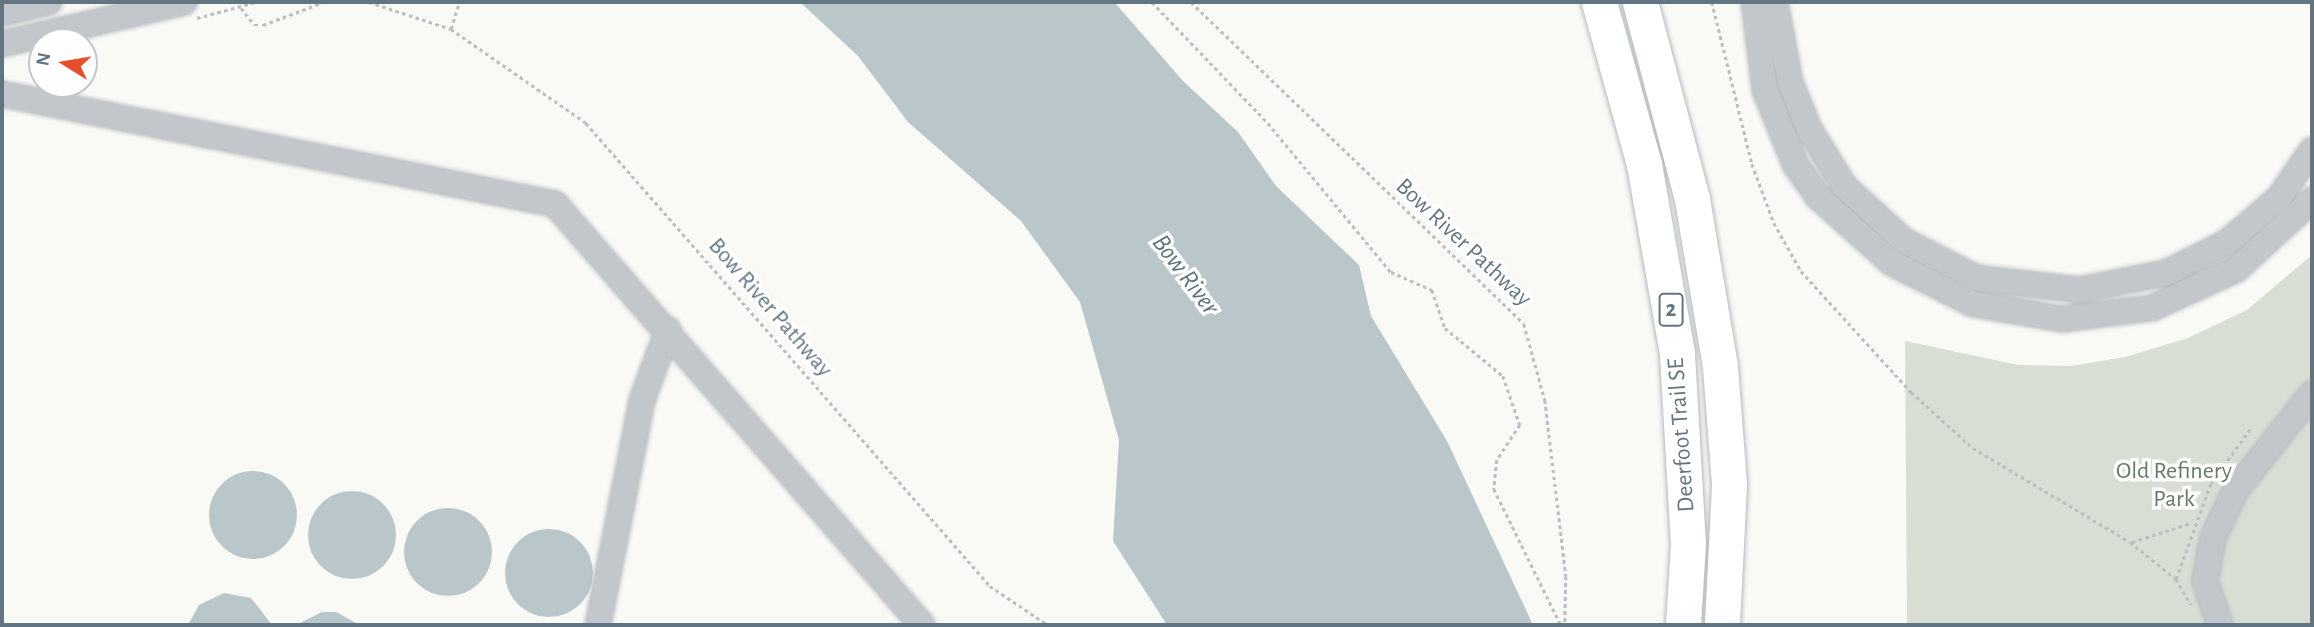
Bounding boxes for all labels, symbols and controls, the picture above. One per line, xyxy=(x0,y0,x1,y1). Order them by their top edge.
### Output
north arrow xyxy=(28,28,98,98)
text: N xyxy=(33,51,54,68)
street label: Bow River Pathway xyxy=(1389,173,1537,313)
water label: Bow River xyxy=(1145,229,1225,321)
street label: Bow River Pathway xyxy=(702,232,838,384)
road number: 2 xyxy=(1657,290,1685,330)
street label: Deerfoot Trail SE xyxy=(1662,357,1702,513)
park label: Old Refinery Park xyxy=(2116,458,2232,514)

